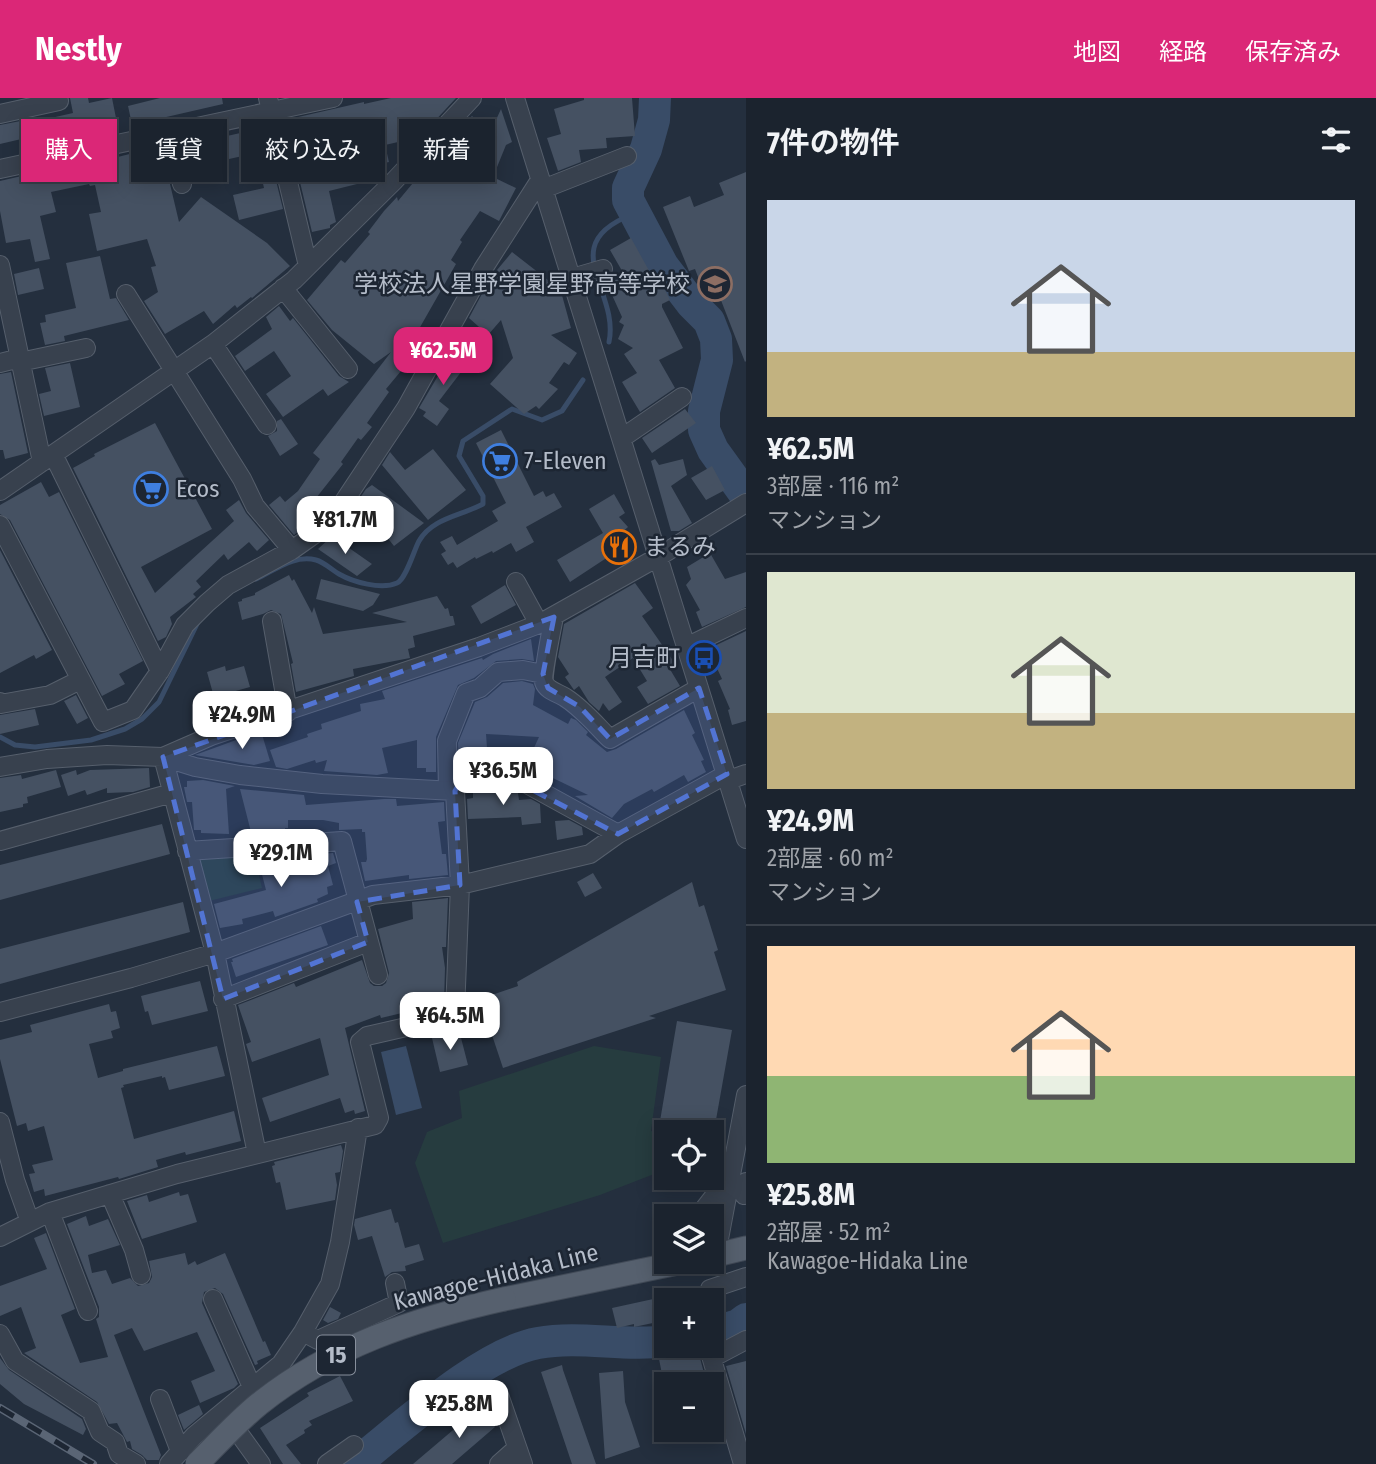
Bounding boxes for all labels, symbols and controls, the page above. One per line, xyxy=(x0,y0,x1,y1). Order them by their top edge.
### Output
text: Nestly xyxy=(35,29,122,69)
text: 地図 xyxy=(1073,38,1121,66)
text: 経路 xyxy=(1159,38,1207,66)
text: 保存済み xyxy=(1245,38,1341,66)
chip: 購入 xyxy=(21,119,117,182)
chip: 賃貸 xyxy=(131,119,227,182)
chip: 絞り込み xyxy=(241,119,385,182)
chip: 新着 xyxy=(399,119,495,182)
icon: filters xyxy=(1317,121,1355,159)
text: 7件の物件 xyxy=(767,125,900,161)
icon: home xyxy=(998,246,1124,372)
school or university icon: 学校法人星野学園星野高等学校 xyxy=(696,265,734,303)
place label: 学校法人星野学園星野高等学校 xyxy=(354,270,690,298)
pin: ¥62.5M xyxy=(386,328,500,387)
text: ¥62.5M xyxy=(409,336,477,364)
text: ¥62.5M xyxy=(767,431,854,467)
supermarket icon: 7-Eleven xyxy=(481,442,519,480)
place label: 7-Eleven xyxy=(524,447,607,475)
supermarket icon: Ecos xyxy=(132,470,170,508)
text: 3部屋 · 116 m² xyxy=(767,472,899,500)
place label: Ecos xyxy=(176,475,219,503)
pin: ¥81.7M xyxy=(288,496,402,556)
text: ¥81.7M xyxy=(313,505,377,533)
text: マンション xyxy=(767,506,882,534)
restaurant icon: まるみ xyxy=(600,528,638,566)
place label: まるみ xyxy=(644,533,716,561)
icon: home xyxy=(998,618,1124,744)
bus stop icon: 月吉町 xyxy=(685,639,723,677)
place label: 月吉町 xyxy=(608,644,680,672)
pin: ¥24.9M xyxy=(185,692,299,751)
text: ¥24.9M xyxy=(209,700,275,728)
pin: ¥36.5M xyxy=(446,748,560,807)
text: ¥36.5M xyxy=(469,756,537,784)
text: ¥24.9M xyxy=(767,803,854,839)
pin: ¥29.1M xyxy=(224,830,338,889)
text: ¥29.1M xyxy=(249,838,313,866)
text: 2部屋 · 60 m² xyxy=(767,844,894,872)
text: マンション xyxy=(767,878,882,906)
pin: ¥64.5M xyxy=(393,992,507,1052)
icon: home xyxy=(998,992,1124,1118)
text: ¥64.5M xyxy=(416,1001,484,1029)
map controls xyxy=(654,1120,724,1442)
button: locate xyxy=(654,1120,724,1190)
text: ¥25.8M xyxy=(767,1177,855,1213)
button: layers xyxy=(654,1204,724,1274)
text: 2部屋 · 52 m² xyxy=(767,1218,891,1246)
street label: Kawagoe-Hidaka Line xyxy=(391,1238,601,1316)
text: Kawagoe-Hidaka Line xyxy=(767,1247,968,1275)
button: + xyxy=(654,1288,724,1358)
road number: 15 xyxy=(317,1336,355,1374)
button: − xyxy=(654,1372,724,1442)
pin: ¥25.8M xyxy=(402,1380,516,1440)
text: ¥25.8M xyxy=(425,1389,493,1417)

